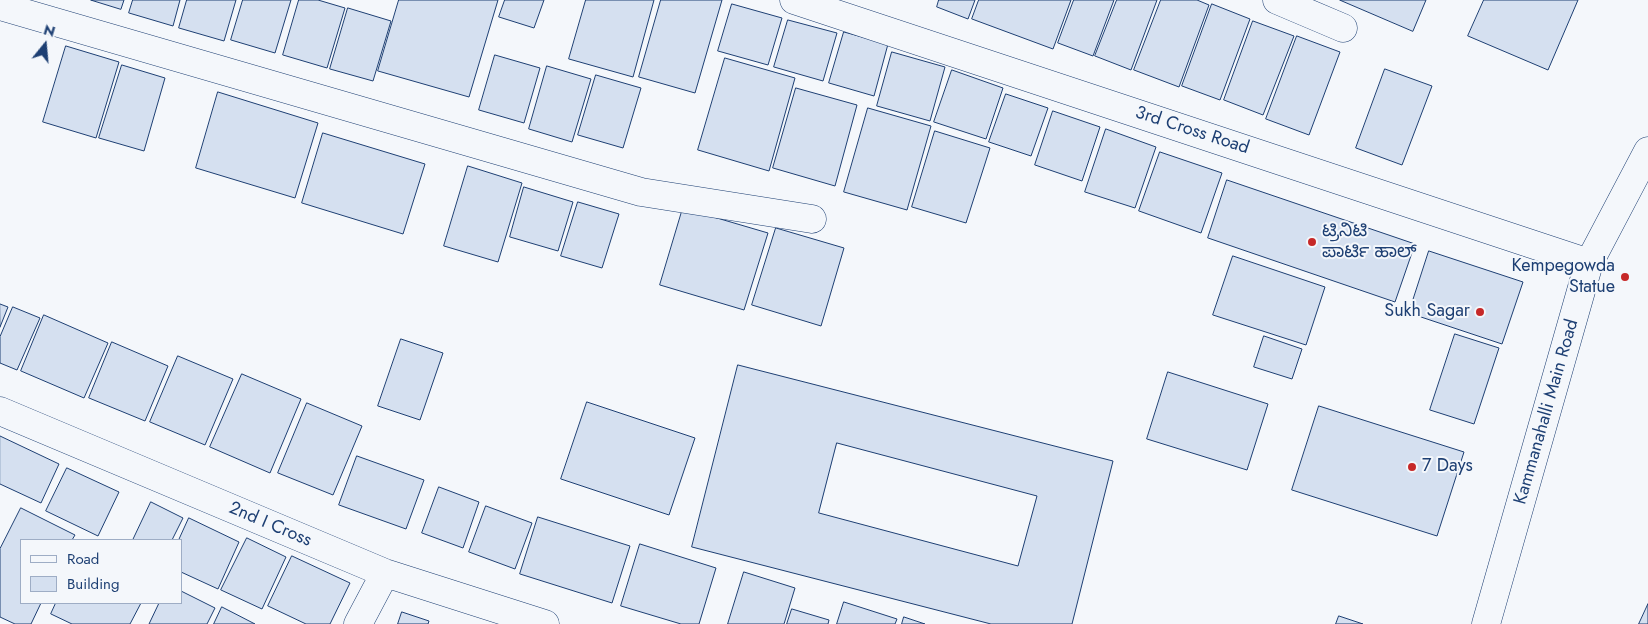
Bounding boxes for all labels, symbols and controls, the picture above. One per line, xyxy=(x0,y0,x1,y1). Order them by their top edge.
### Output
text: N xyxy=(41,19,58,42)
north arrow xyxy=(20,20,70,70)
street label: 3rd Cross Road xyxy=(1132,102,1252,160)
place label: ಟ್ರಿನಿಟಿ ಪಾರ್ಟಿ ಹಾಲ್ xyxy=(1322,221,1417,264)
marker: ಟ್ರಿನಿಟಿ ಪಾರ್ಟಿ ಹಾಲ್ xyxy=(1306,236,1318,248)
place label: Kempegowda Statue xyxy=(1512,256,1615,298)
marker: Kempegowda Statue xyxy=(1619,271,1631,283)
place label: Sukh Sagar xyxy=(1384,301,1470,323)
marker: Sukh Sagar xyxy=(1474,306,1486,318)
street label: Kammanahalli Main Road xyxy=(1510,317,1584,507)
place label: 7 Days xyxy=(1422,456,1473,478)
marker: 7 Days xyxy=(1406,461,1418,473)
street label: 2nd I Cross xyxy=(225,498,315,552)
legend xyxy=(20,539,182,604)
text: Road xyxy=(67,548,99,570)
text: Building xyxy=(67,573,119,595)

